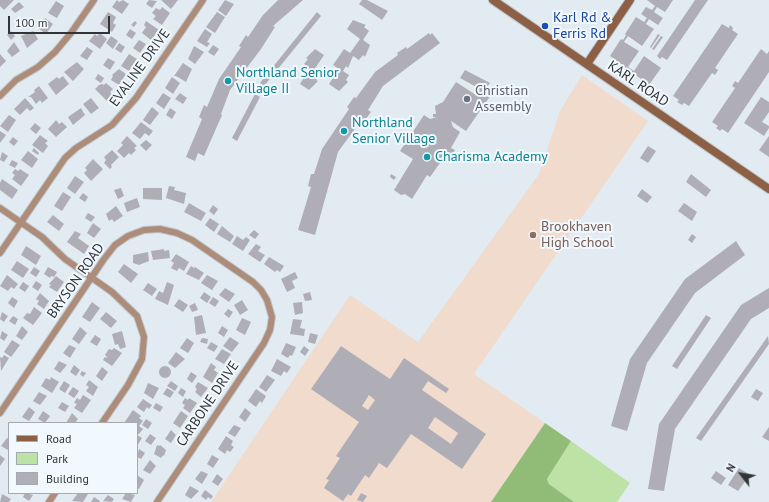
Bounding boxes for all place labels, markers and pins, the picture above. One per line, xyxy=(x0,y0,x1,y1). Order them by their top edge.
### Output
place label: Karl Rd & Ferris Rd xyxy=(553,10,612,42)
marker: Karl Rd & Ferris Rd xyxy=(540,21,550,31)
place label: Northland Senior Village II xyxy=(236,65,339,98)
marker: Northland Senior Village II xyxy=(223,76,233,86)
place label: Christian Assembly xyxy=(475,83,532,116)
marker: Christian Assembly xyxy=(462,94,472,104)
place label: Northland Senior Village xyxy=(352,115,435,148)
marker: Northland Senior Village xyxy=(339,126,349,136)
place label: Charisma Academy xyxy=(435,149,548,165)
marker: Charisma Academy xyxy=(422,152,432,162)
place label: Brookhaven High School xyxy=(541,219,614,252)
marker: Brookhaven High School xyxy=(528,230,538,240)

